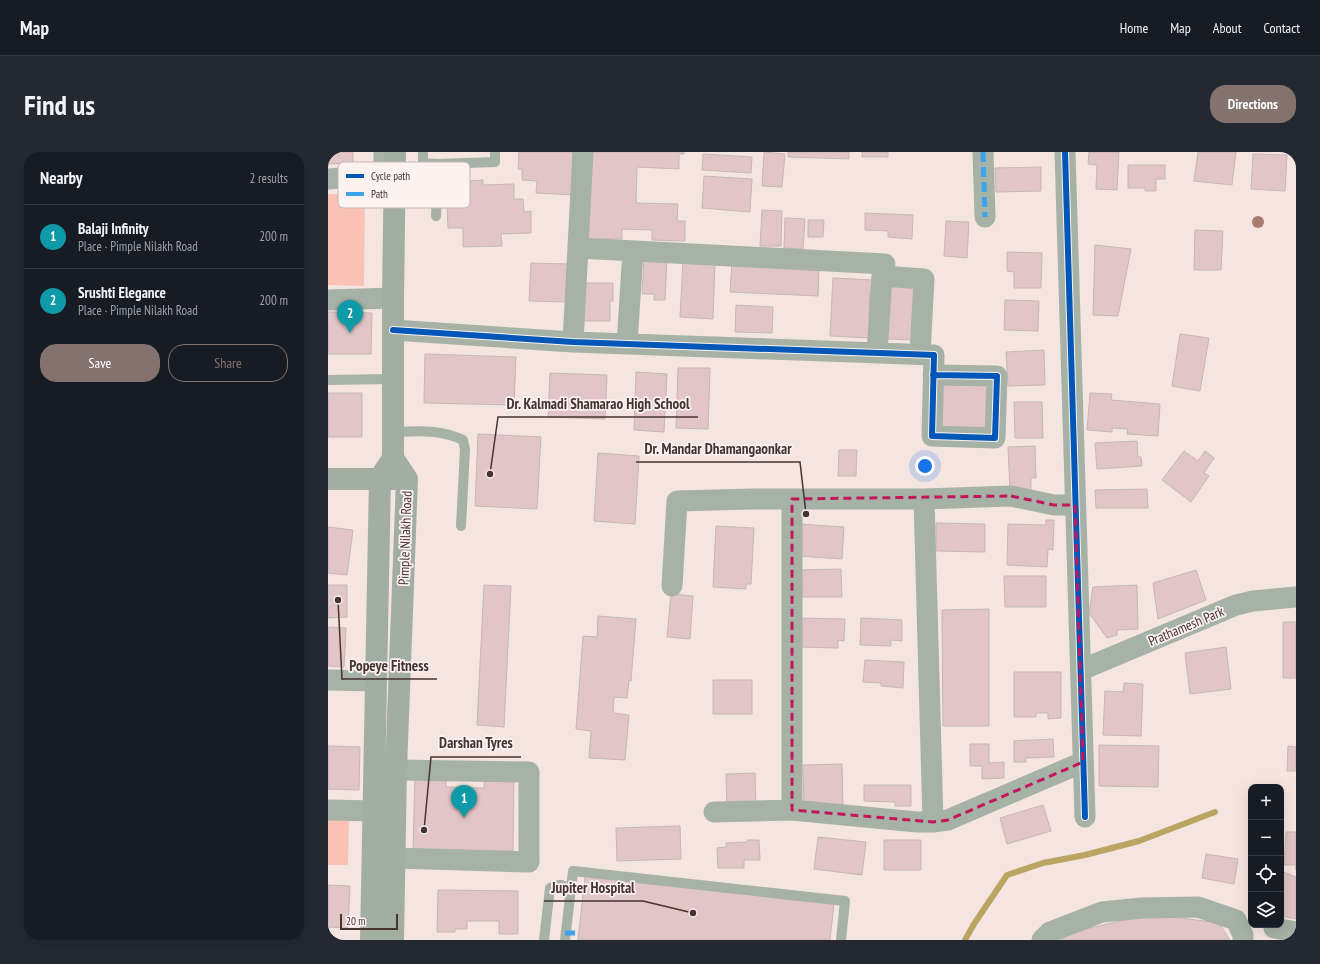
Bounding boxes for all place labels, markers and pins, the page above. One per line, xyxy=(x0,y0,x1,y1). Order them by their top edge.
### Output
pin: 2 xyxy=(337,300,363,333)
callout: Dr. Kalmadi Shamarao High School xyxy=(498,390,698,417)
callout: Dr. Mandar Dhamangaonkar xyxy=(636,435,800,462)
callout: Popeye Fitness xyxy=(342,652,437,679)
callout: Darshan Tyres xyxy=(431,730,521,757)
pin: 1 xyxy=(451,785,477,818)
callout: Jupiter Hospital xyxy=(544,874,643,901)

